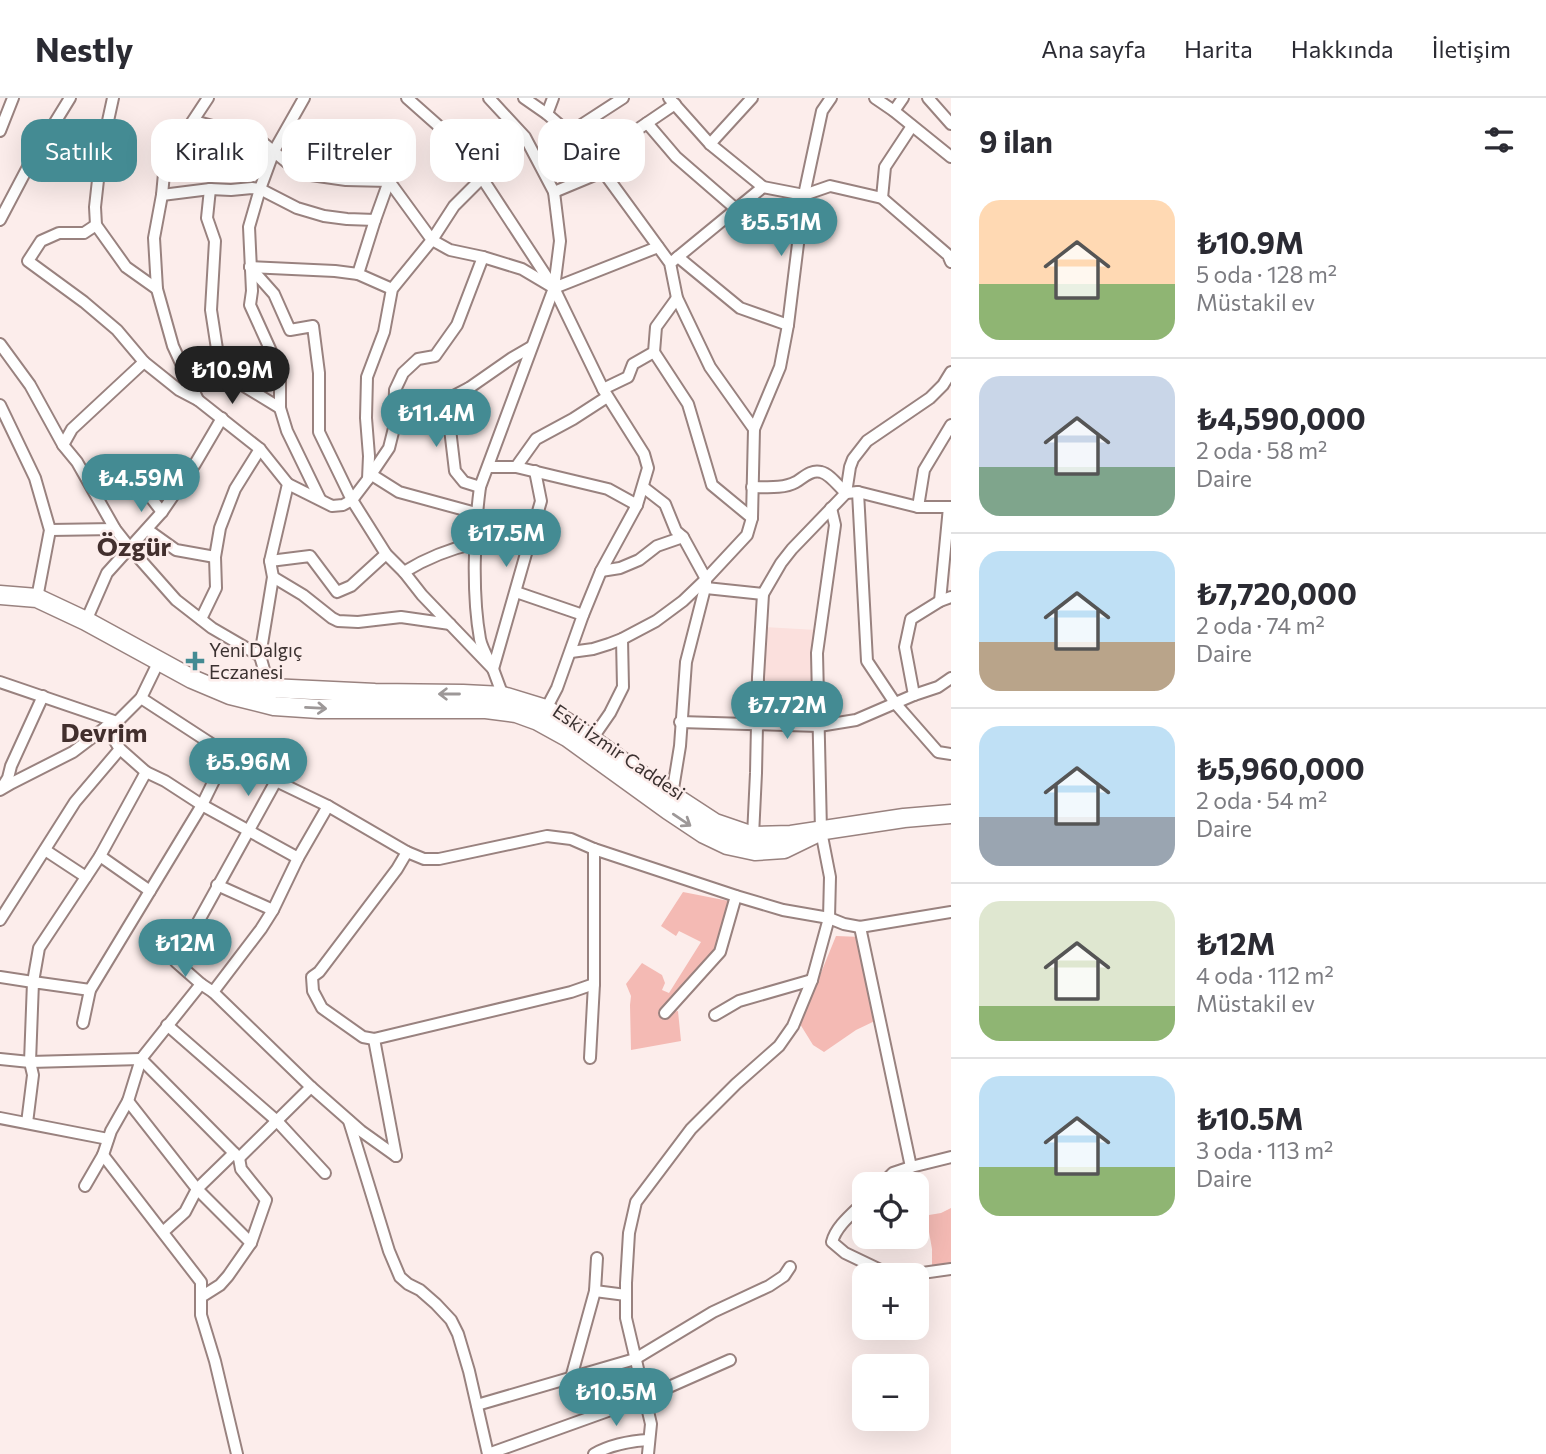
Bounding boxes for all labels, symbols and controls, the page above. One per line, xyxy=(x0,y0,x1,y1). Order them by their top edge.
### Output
text: Nestly xyxy=(35,28,133,69)
text: Ana sayfa xyxy=(1041,34,1146,63)
text: Harita xyxy=(1184,34,1253,63)
text: Hakkında xyxy=(1291,34,1394,63)
text: İletişim xyxy=(1432,34,1511,63)
chip: Satılık xyxy=(21,119,137,182)
chip: Kiralık xyxy=(151,119,268,182)
chip: Filtreler xyxy=(282,119,416,182)
chip: Yeni xyxy=(430,119,524,182)
chip: Daire xyxy=(538,119,645,182)
icon: filters xyxy=(1480,121,1518,159)
text: 9 ilan xyxy=(979,122,1053,159)
pin: ₺5.51M xyxy=(724,198,838,258)
text: ₺5.51M xyxy=(740,207,822,235)
text: ₺10.9M xyxy=(1196,223,1304,260)
icon: home xyxy=(1035,228,1119,312)
text: 5 oda · 128 m² xyxy=(1196,260,1337,288)
text: Müstakil ev xyxy=(1196,288,1315,316)
pin: ₺10.9M xyxy=(175,346,289,406)
text: ₺10.9M xyxy=(191,355,273,383)
pin: ₺11.4M xyxy=(379,390,493,449)
text: ₺11.4M xyxy=(397,398,475,426)
text: ₺4,590,000 xyxy=(1196,399,1366,436)
icon: home xyxy=(1035,404,1119,488)
text: 2 oda · 58 m² xyxy=(1196,436,1327,464)
pin: ₺4.59M xyxy=(84,454,198,514)
text: ₺4.59M xyxy=(98,463,184,491)
text: Daire xyxy=(1196,464,1252,492)
pin: ₺17.5M xyxy=(449,510,563,569)
text: ₺17.5M xyxy=(467,518,545,546)
district label: Özgür xyxy=(97,530,171,561)
text: ₺7,720,000 xyxy=(1196,574,1357,611)
icon: home xyxy=(1035,579,1119,663)
text: 2 oda · 74 m² xyxy=(1196,611,1325,639)
place label: Yeni Dalgıç Eczanesi xyxy=(209,638,302,683)
text: Daire xyxy=(1196,639,1252,667)
marker: Yeni Dalgıç Eczanesi xyxy=(187,653,203,669)
pin: ₺7.72M xyxy=(730,682,844,741)
one-way arrow xyxy=(438,687,461,701)
text: ₺7.72M xyxy=(747,690,827,718)
street label: Eski İzmir Caddesi xyxy=(549,699,690,804)
one-way arrow xyxy=(304,702,327,715)
district label: Devrim xyxy=(60,716,148,747)
pin: ₺5.96M xyxy=(191,738,305,798)
text: ₺5.96M xyxy=(205,747,291,775)
text: ₺5,960,000 xyxy=(1196,749,1365,786)
icon: home xyxy=(1035,754,1119,838)
text: 2 oda · 54 m² xyxy=(1196,786,1327,814)
one-way arrow xyxy=(672,813,692,827)
text: Daire xyxy=(1196,814,1252,842)
pin: ₺12M xyxy=(144,920,226,979)
text: ₺12M xyxy=(1196,924,1275,961)
text: ₺12M xyxy=(155,928,215,956)
icon: home xyxy=(1035,929,1119,1013)
text: 4 oda · 112 m² xyxy=(1196,961,1334,989)
text: Müstakil ev xyxy=(1196,989,1315,1017)
text: ₺10.5M xyxy=(1196,1099,1303,1136)
icon: home xyxy=(1035,1104,1119,1188)
text: 3 oda · 113 m² xyxy=(1196,1136,1333,1164)
text: Daire xyxy=(1196,1164,1252,1192)
map controls xyxy=(852,1172,929,1431)
button: locate xyxy=(852,1172,929,1249)
button: + xyxy=(852,1263,929,1340)
button: − xyxy=(852,1354,929,1431)
pin: ₺10.5M xyxy=(559,1368,673,1428)
text: ₺10.5M xyxy=(575,1377,657,1405)

